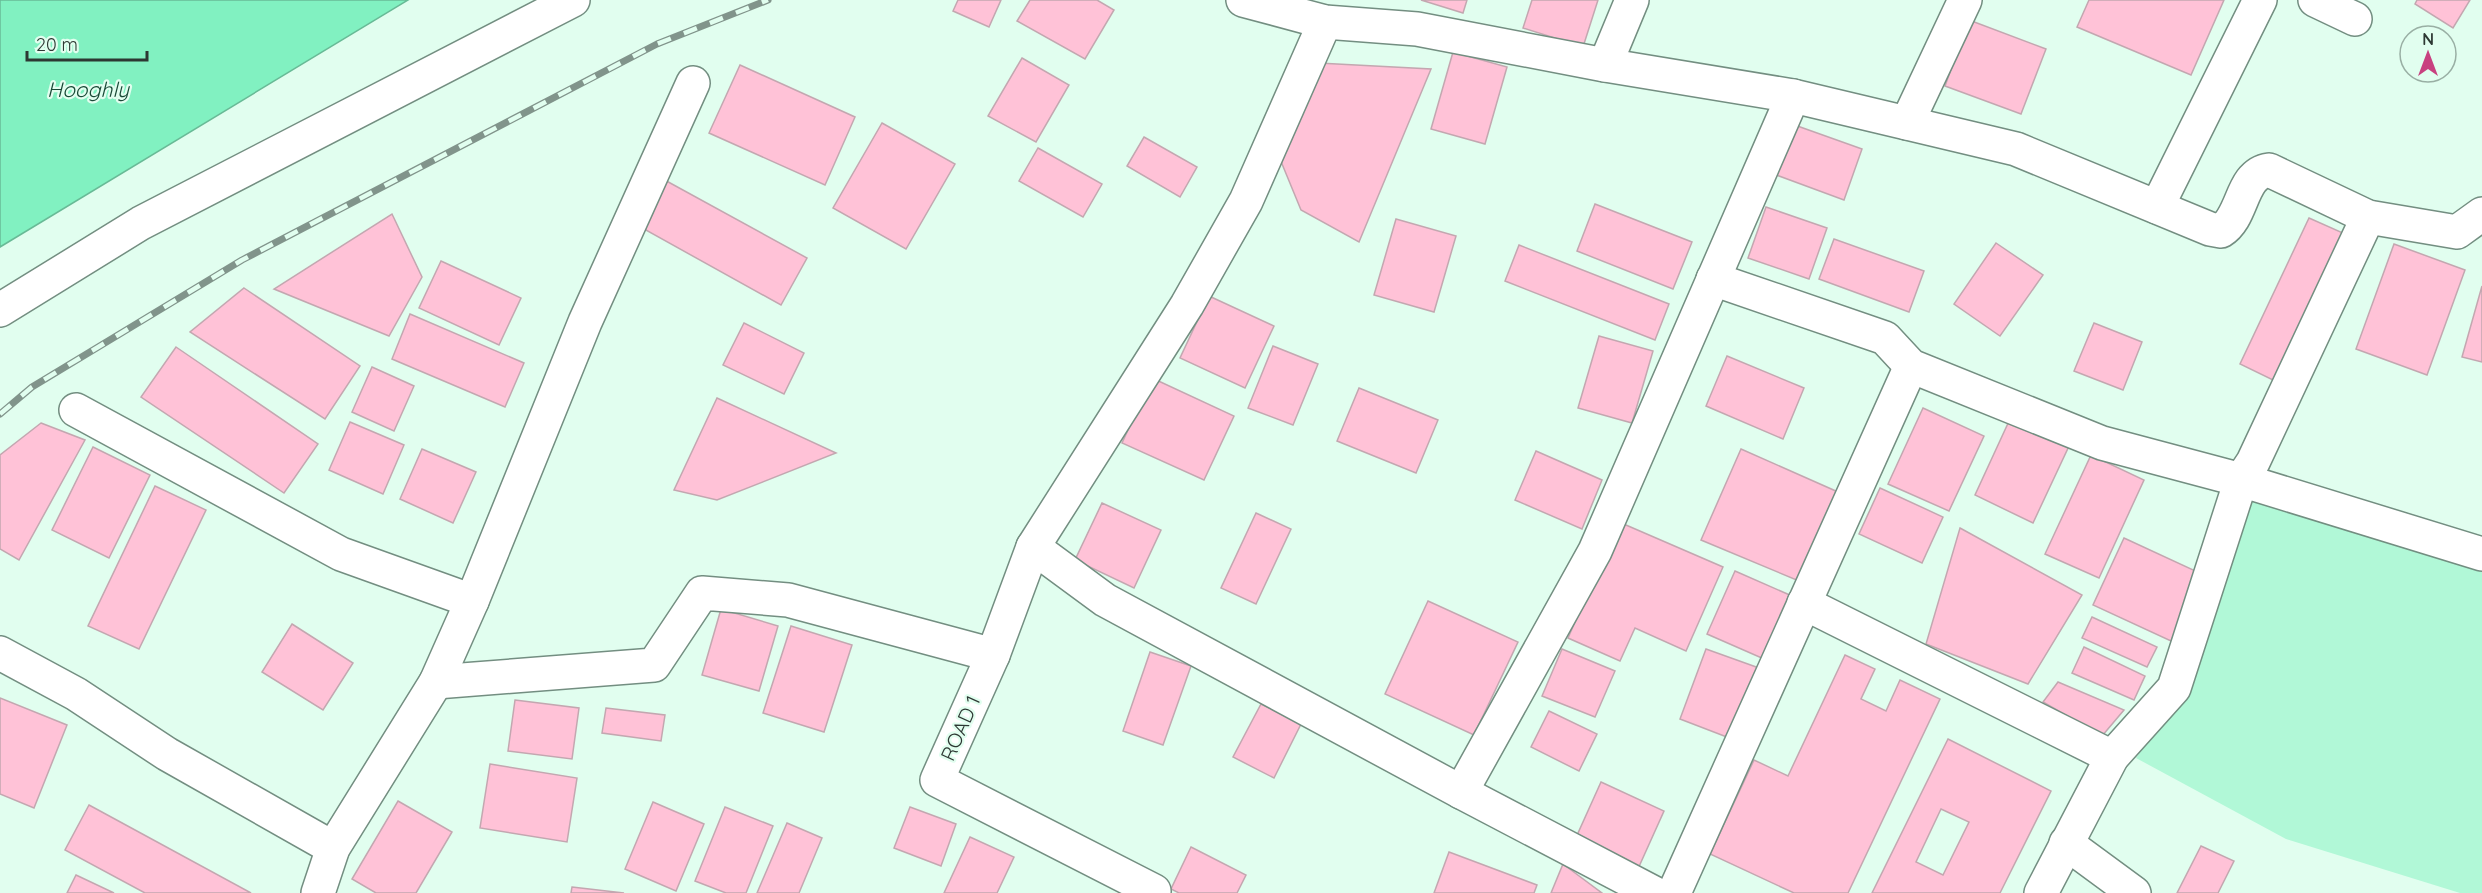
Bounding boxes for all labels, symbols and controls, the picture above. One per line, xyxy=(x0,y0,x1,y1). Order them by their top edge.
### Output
scale bar xyxy=(27,24,147,62)
north arrow xyxy=(2398,24,2458,84)
text: N xyxy=(2422,29,2434,49)
text: 20 m xyxy=(36,33,78,56)
water label: Hooghly xyxy=(47,76,130,102)
street label: ROAD 1 xyxy=(935,692,985,764)

